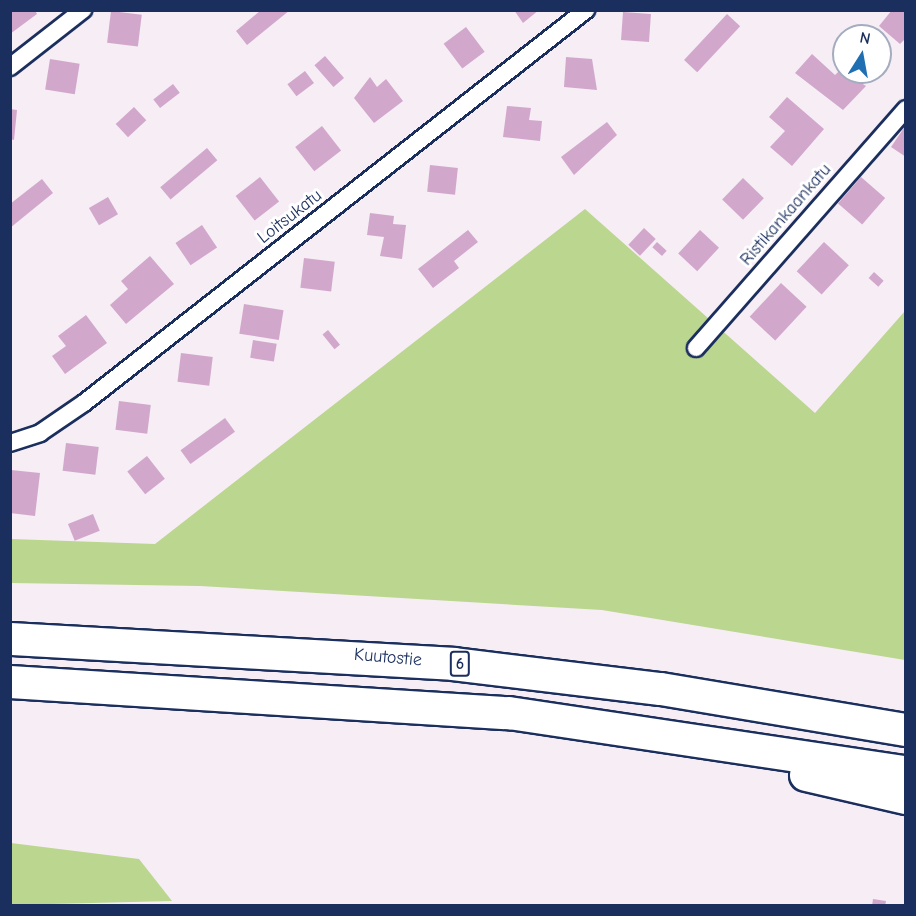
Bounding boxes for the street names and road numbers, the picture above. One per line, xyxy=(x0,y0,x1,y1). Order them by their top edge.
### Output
street label: Ristikankaankatu xyxy=(736,160,836,270)
street label: Loitsukatu xyxy=(253,185,327,249)
street label: Kuutostie xyxy=(353,644,423,672)
road number: 6 xyxy=(450,651,470,677)

